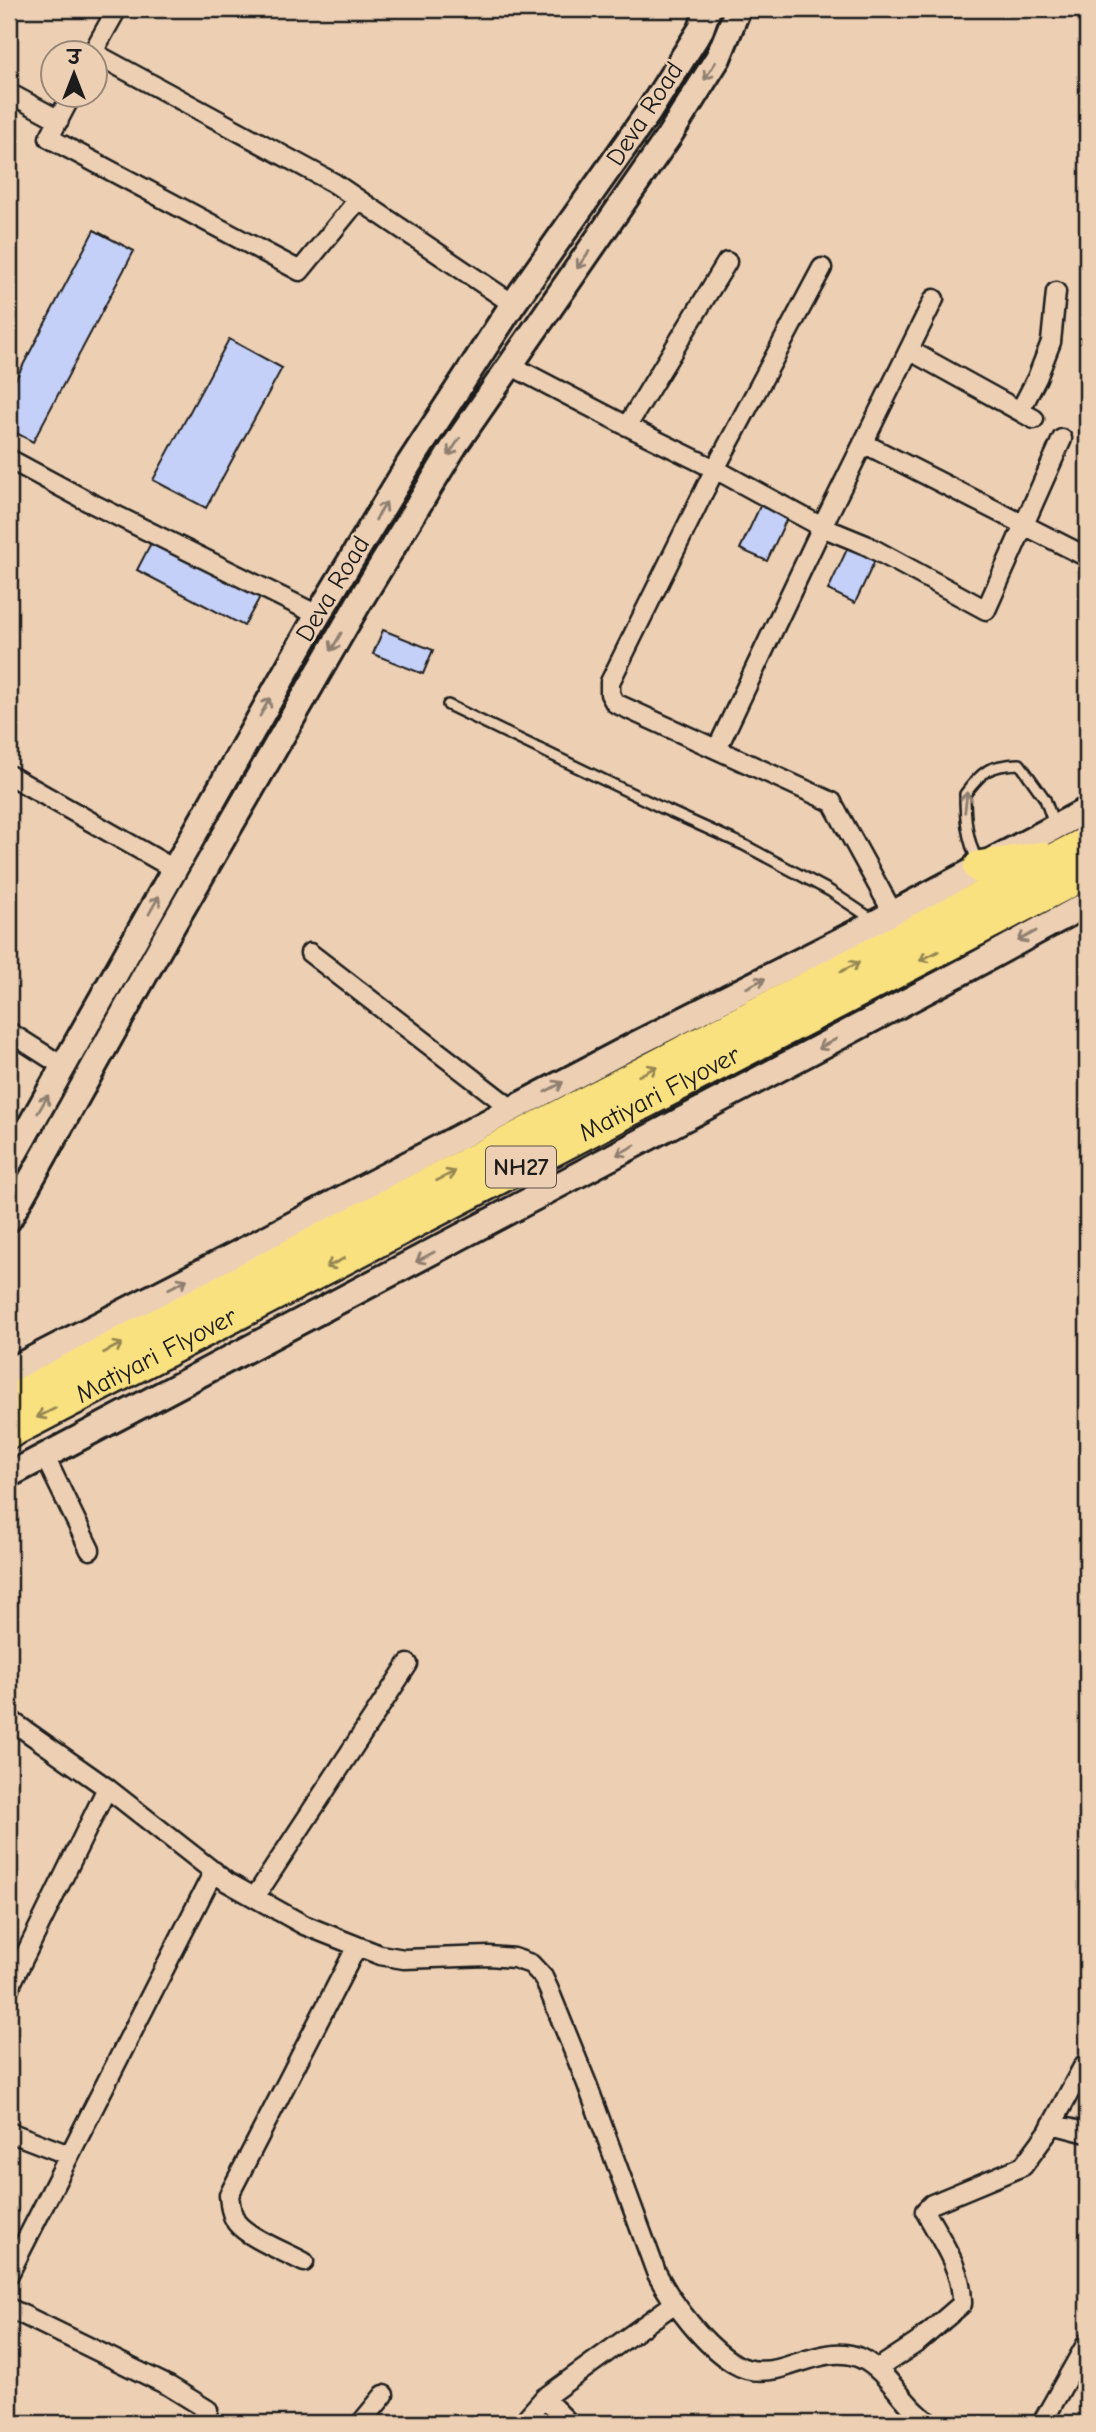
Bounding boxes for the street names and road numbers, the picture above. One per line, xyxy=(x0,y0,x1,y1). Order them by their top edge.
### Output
street label: Deva Road xyxy=(600,56,690,172)
street label: Deva Road xyxy=(290,531,376,647)
street label: Matiyari Flyover xyxy=(574,1040,746,1148)
road number: NH27 xyxy=(486,1147,556,1188)
street label: Matiyari Flyover xyxy=(71,1301,242,1410)

